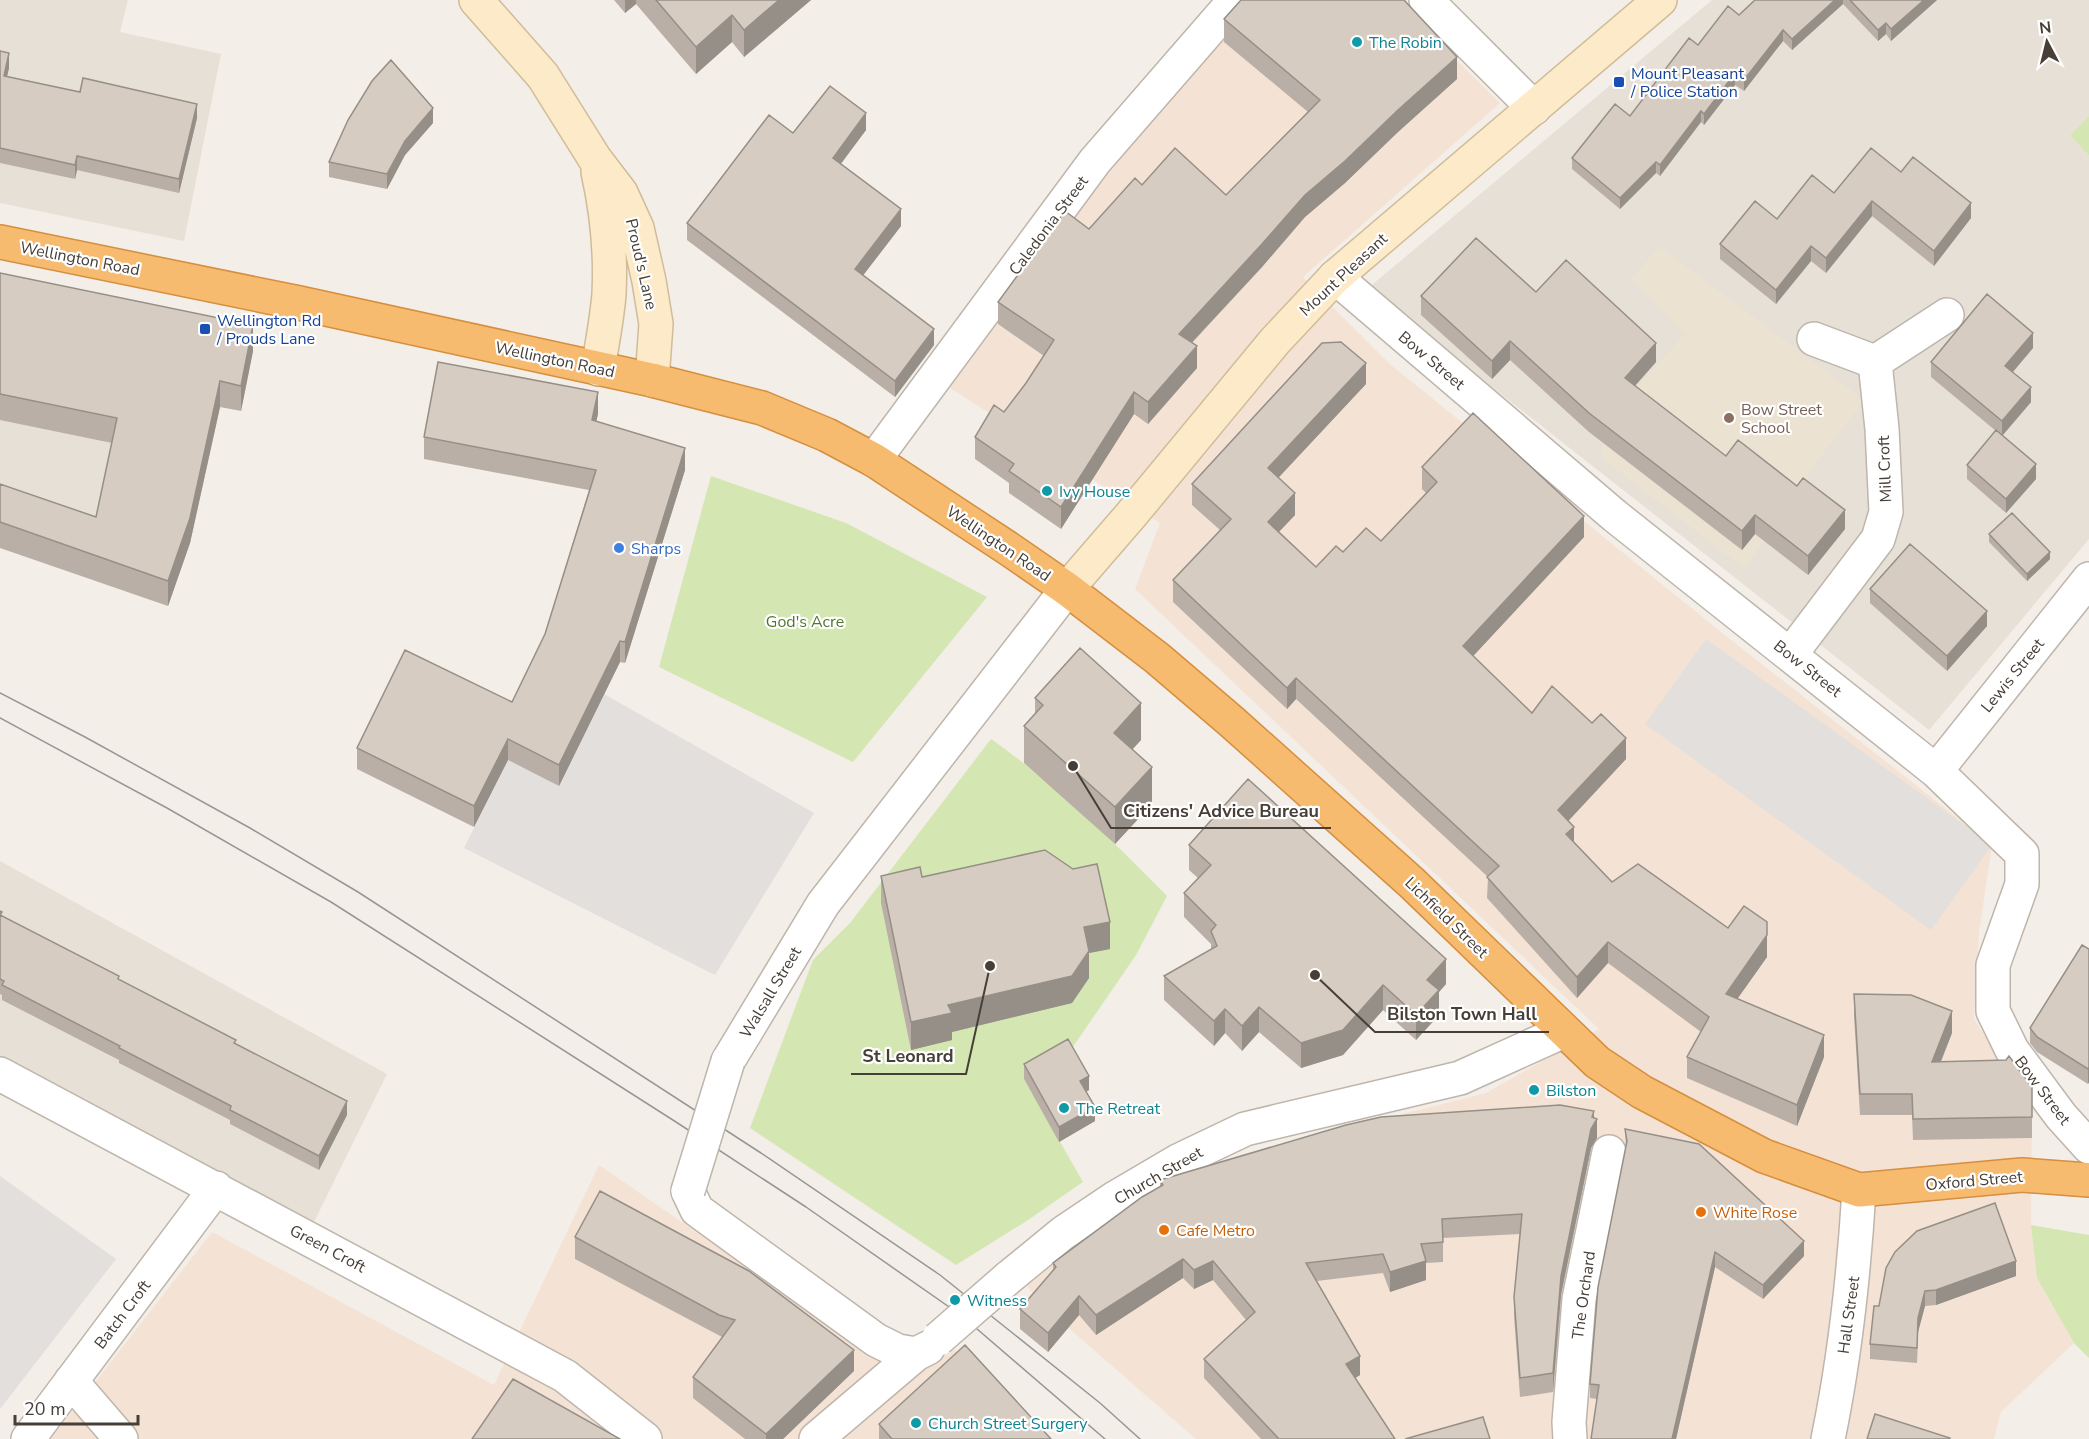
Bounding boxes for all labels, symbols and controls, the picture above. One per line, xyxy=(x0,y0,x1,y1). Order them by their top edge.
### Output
north arrow xyxy=(2017,12,2077,72)
text: N xyxy=(2038,16,2053,40)
place label: The Robin xyxy=(1369,32,1442,54)
marker: The Robin xyxy=(1350,35,1364,49)
place label: Mount Pleasant / Police Station xyxy=(1630,63,1744,103)
marker: Mount Pleasant / Police Station xyxy=(1612,75,1626,89)
street label: Caledonia Street xyxy=(1004,171,1094,280)
street label: Proud's Lane xyxy=(620,216,662,312)
street label: Mount Pleasant xyxy=(1295,228,1393,321)
street label: Wellington Road xyxy=(18,237,142,281)
place label: Wellington Rd / Prouds Lane xyxy=(216,310,321,350)
marker: Wellington Rd / Prouds Lane xyxy=(198,322,212,336)
street label: Bow Street xyxy=(1393,326,1470,395)
street label: Wellington Road xyxy=(493,337,617,383)
place label: Bow Street School xyxy=(1741,399,1822,439)
marker: Bow Street School xyxy=(1722,411,1736,425)
street label: Mill Croft xyxy=(1873,435,1897,503)
place label: Ivy House xyxy=(1059,481,1130,503)
marker: Ivy House xyxy=(1040,484,1054,498)
street label: Wellington Road xyxy=(942,501,1055,587)
place label: Sharps xyxy=(631,538,681,560)
marker: Sharps xyxy=(612,541,626,555)
park label: God's Acre xyxy=(766,611,844,633)
street label: Lewis Street xyxy=(1976,634,2050,717)
street label: Bow Street xyxy=(1769,635,1846,703)
callout: Citizens' Advice Bureau xyxy=(1111,792,1331,828)
text: Citizens' Advice Bureau xyxy=(1123,799,1319,823)
street label: Lichfield Street xyxy=(1400,872,1493,963)
street label: Walsall Street xyxy=(735,942,807,1042)
callout: Bilston Town Hall xyxy=(1375,996,1549,1032)
text: Bilston Town Hall xyxy=(1387,1002,1537,1026)
callout: St Leonard xyxy=(851,1038,966,1074)
text: St Leonard xyxy=(862,1044,954,1068)
street label: Bow Street xyxy=(2009,1052,2076,1130)
place label: Bilston xyxy=(1546,1080,1596,1102)
marker: Bilston xyxy=(1527,1083,1541,1097)
place label: The Retreat xyxy=(1076,1098,1161,1120)
marker: The Retreat xyxy=(1057,1101,1071,1115)
street label: Church Street xyxy=(1110,1141,1207,1210)
street label: Oxford Street xyxy=(1925,1166,2024,1196)
place label: White Rose xyxy=(1713,1202,1797,1224)
marker: White Rose xyxy=(1694,1205,1708,1219)
street label: Green Croft xyxy=(286,1220,370,1278)
place label: Cafe Metro xyxy=(1176,1220,1255,1242)
marker: Cafe Metro xyxy=(1157,1223,1171,1237)
street label: The Orchard xyxy=(1567,1249,1601,1341)
street label: Batch Croft xyxy=(90,1275,156,1354)
street label: Hall Street xyxy=(1833,1275,1865,1355)
place label: Witness xyxy=(967,1290,1027,1312)
marker: Witness xyxy=(948,1293,962,1307)
scale bar xyxy=(15,1388,138,1426)
text: 20 m xyxy=(24,1397,66,1421)
place label: Church Street Surgery xyxy=(928,1413,1088,1435)
marker: Church Street Surgery xyxy=(909,1416,923,1430)

